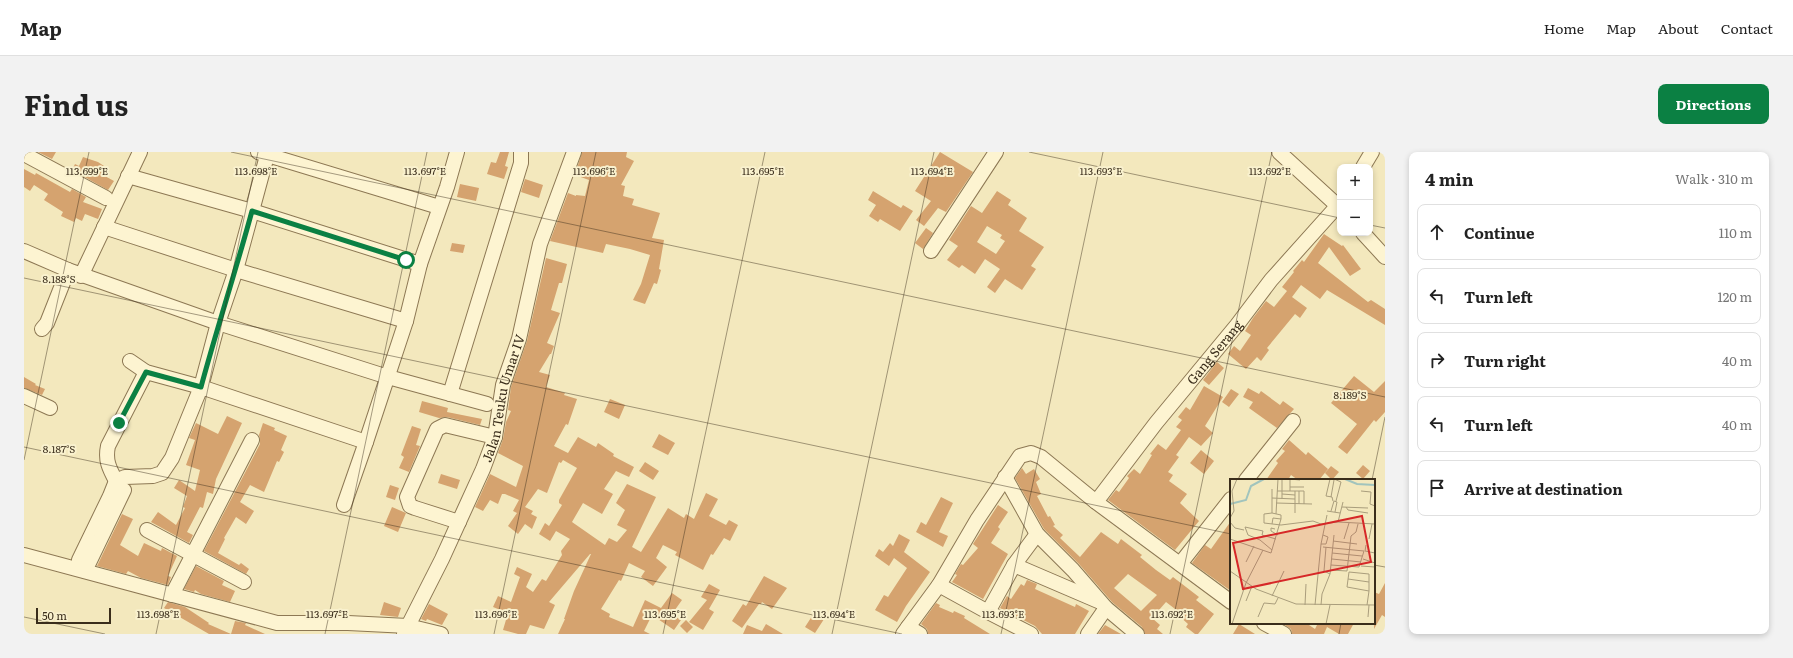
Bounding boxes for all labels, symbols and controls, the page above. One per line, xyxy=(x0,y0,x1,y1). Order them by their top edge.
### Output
text: Map xyxy=(20,14,62,42)
text: Home xyxy=(1544,18,1584,38)
text: Map xyxy=(1606,18,1636,38)
text: About xyxy=(1658,18,1699,38)
text: Contact xyxy=(1721,18,1773,38)
text: Find us xyxy=(24,83,128,125)
button: Directions xyxy=(1658,84,1769,124)
text: 113.699°E xyxy=(66,163,108,178)
text: 113.698°E xyxy=(235,163,277,178)
text: 113.697°E xyxy=(404,163,446,178)
text: 113.696°E xyxy=(573,163,615,178)
text: 113.695°E xyxy=(742,163,784,178)
text: 113.694°E xyxy=(911,163,953,178)
text: 113.693°E xyxy=(1080,163,1122,178)
text: 113.692°E xyxy=(1249,163,1291,178)
map controls xyxy=(1337,164,1373,236)
button: + xyxy=(1337,164,1373,200)
text: 4 min xyxy=(1425,166,1474,191)
text: Walk · 310 m xyxy=(1675,169,1753,188)
button: − xyxy=(1337,200,1373,236)
icon: ahead xyxy=(1426,221,1448,243)
text: Continue xyxy=(1464,221,1534,244)
text: 110 m xyxy=(1719,223,1752,242)
route start xyxy=(397,251,415,269)
text: 8.188°S xyxy=(42,271,76,286)
icon: left xyxy=(1426,285,1448,307)
text: Turn left xyxy=(1464,285,1533,308)
text: 120 m xyxy=(1717,287,1752,306)
street label: Gang Serang xyxy=(1182,315,1247,388)
street label: Jalan Teuku Umar IV xyxy=(476,331,529,465)
icon: right xyxy=(1426,349,1448,371)
text: Turn right xyxy=(1464,349,1546,372)
text: 40 m xyxy=(1722,351,1752,370)
text: 8.189°S xyxy=(1334,387,1366,402)
icon: left xyxy=(1426,413,1448,435)
text: Turn left xyxy=(1464,413,1533,436)
route end xyxy=(110,414,128,432)
text: 40 m xyxy=(1722,415,1752,434)
text: 8.187°S xyxy=(43,441,75,456)
icon: arrive xyxy=(1426,477,1448,499)
text: Arrive at destination xyxy=(1464,477,1623,500)
inset map xyxy=(1230,479,1375,624)
scale bar xyxy=(36,606,111,625)
text: 113.698°E xyxy=(137,606,179,621)
text: 113.697°E xyxy=(306,606,348,621)
text: 113.696°E xyxy=(475,606,517,621)
text: 113.695°E xyxy=(644,606,686,621)
text: 113.694°E xyxy=(813,606,855,621)
text: 113.693°E xyxy=(982,606,1024,621)
text: 113.692°E xyxy=(1151,606,1193,621)
text: 50 m xyxy=(42,607,67,623)

